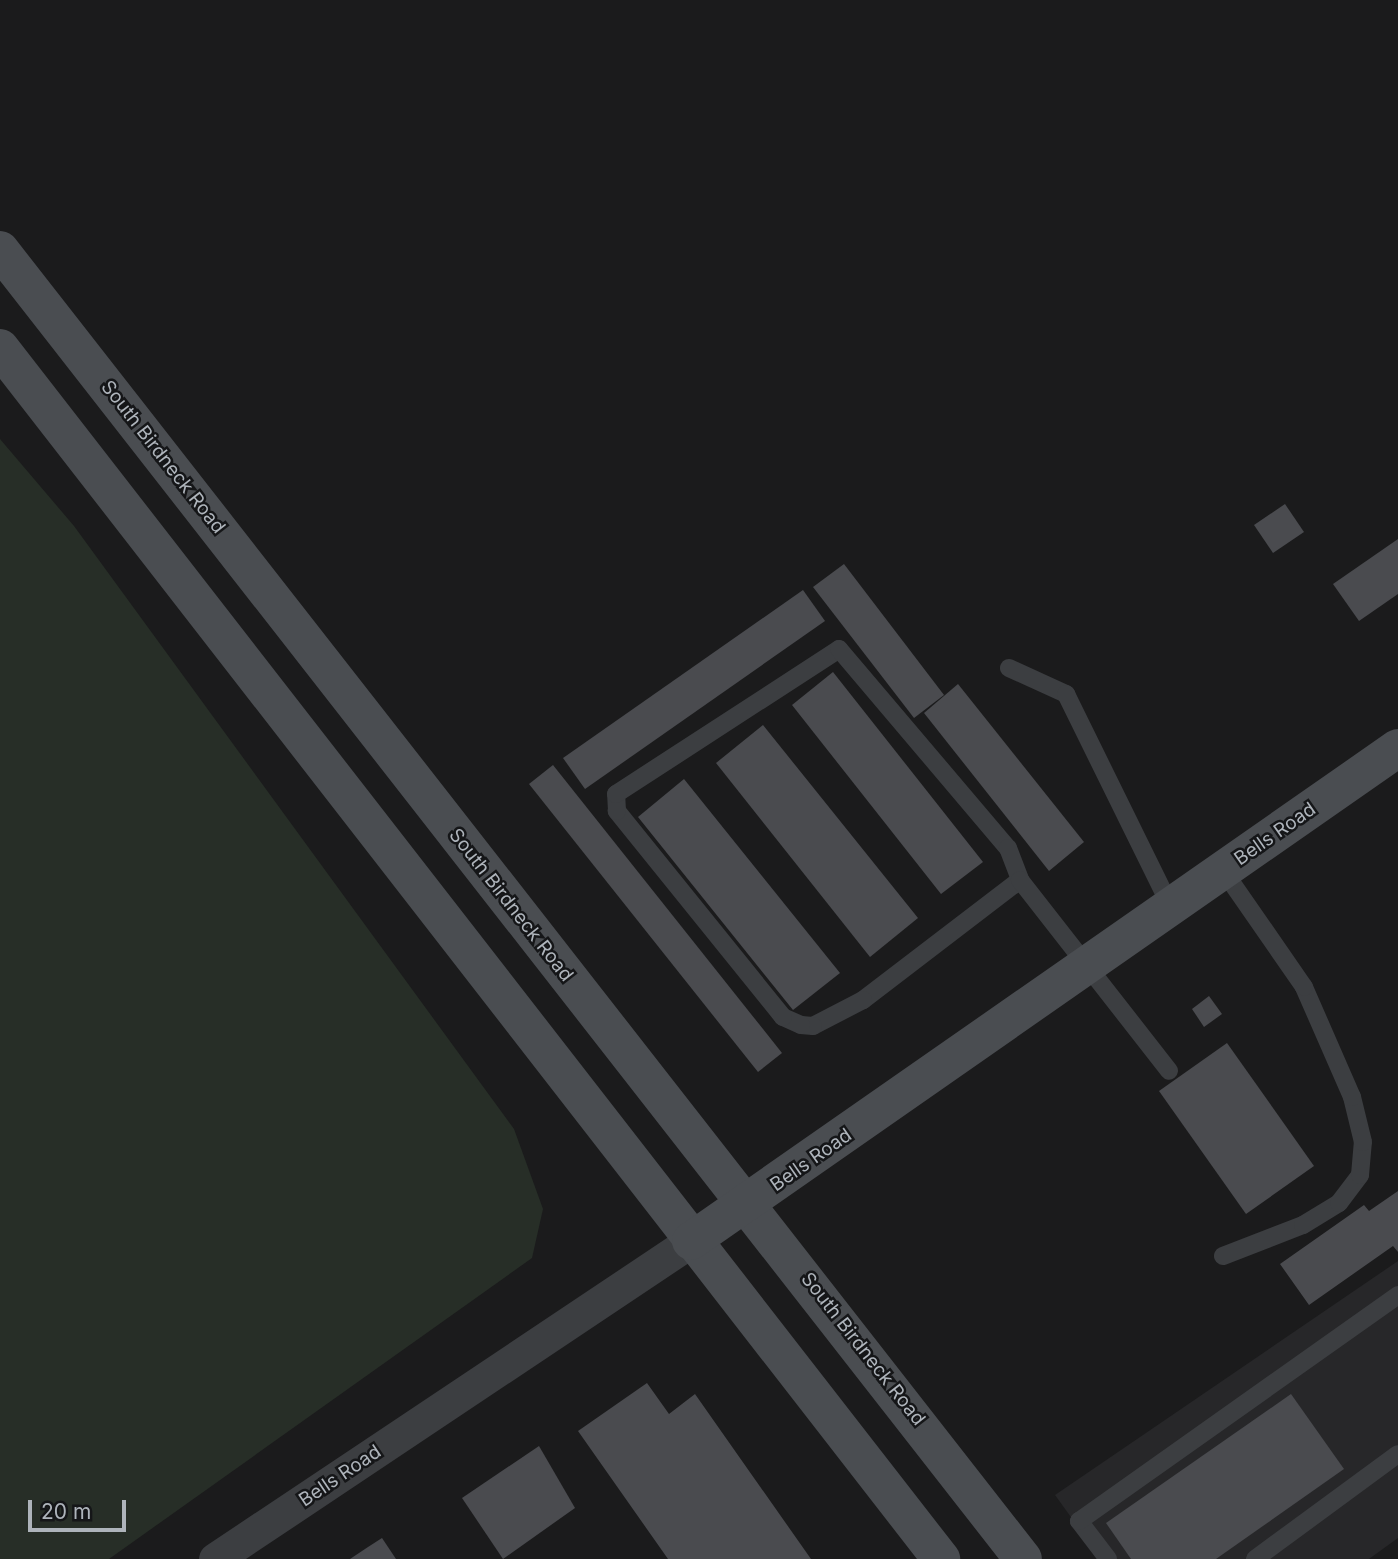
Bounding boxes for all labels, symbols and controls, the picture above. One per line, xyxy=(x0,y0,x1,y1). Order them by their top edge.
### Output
street label: South Birdneck Road xyxy=(96,376,230,538)
street label: Bells Road xyxy=(1230,798,1320,870)
street label: South Birdneck Road xyxy=(444,824,578,986)
street label: Bells Road xyxy=(766,1124,856,1196)
street label: South Birdneck Road xyxy=(796,1268,930,1430)
street label: Bells Road xyxy=(295,1440,385,1512)
scale bar xyxy=(32,1486,130,1530)
text: 20 m xyxy=(41,1499,91,1524)

